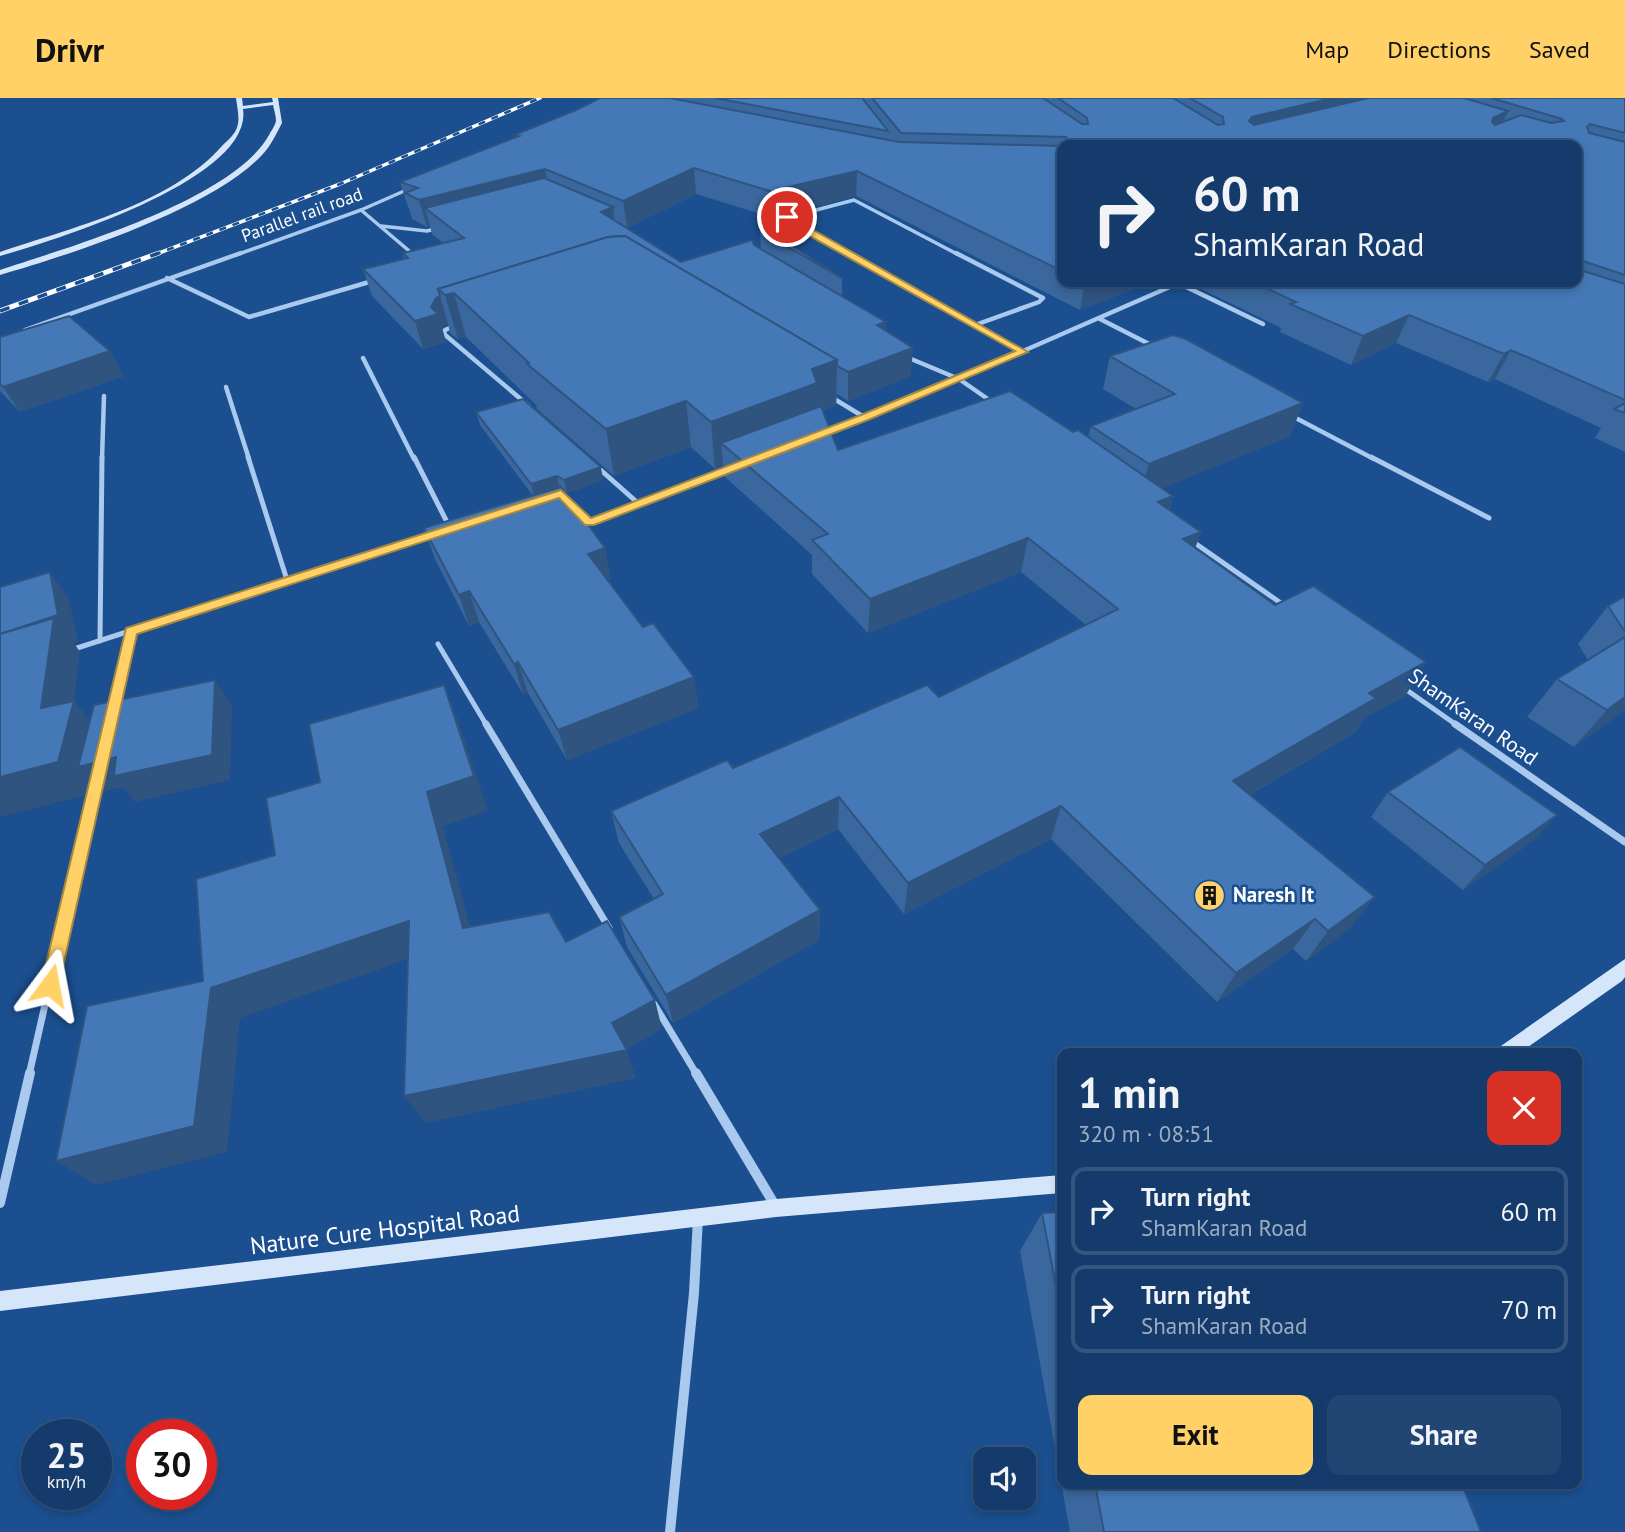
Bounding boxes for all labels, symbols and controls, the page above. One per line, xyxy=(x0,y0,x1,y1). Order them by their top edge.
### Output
text: Drivr xyxy=(35,28,104,71)
text: Map xyxy=(1305,34,1349,65)
text: Directions xyxy=(1387,34,1491,65)
text: Saved xyxy=(1529,34,1590,65)
text: 60 m xyxy=(1193,161,1300,225)
icon: right xyxy=(1078,168,1169,259)
street label: Parallel rail road xyxy=(238,182,366,247)
pin xyxy=(757,187,817,247)
icon: arrive xyxy=(768,198,806,236)
text: ShamKaran Road xyxy=(1193,223,1424,265)
street label: ShamKaran Road xyxy=(1403,662,1543,771)
building icon: Naresh It xyxy=(1193,878,1227,912)
place label: Naresh It xyxy=(1233,881,1315,908)
position arrow xyxy=(13,948,87,1022)
text: 1 min xyxy=(1078,1065,1180,1120)
button: close xyxy=(1487,1071,1561,1145)
text: 320 m · 08:51 xyxy=(1078,1119,1214,1148)
text: Turn right xyxy=(1141,1180,1250,1213)
icon: right xyxy=(1082,1192,1120,1230)
text: 60 m xyxy=(1501,1195,1557,1228)
street label: Nature Cure Hospital Road xyxy=(248,1198,522,1261)
text: ShamKaran Road xyxy=(1141,1213,1307,1242)
text: Turn right xyxy=(1141,1278,1250,1311)
icon: right xyxy=(1082,1290,1120,1328)
text: 70 m xyxy=(1501,1293,1557,1326)
text: ShamKaran Road xyxy=(1141,1311,1307,1340)
button: Exit xyxy=(1078,1395,1313,1475)
button: Share xyxy=(1327,1395,1561,1475)
speed limit sign: 30 xyxy=(126,1419,217,1510)
text: 25 xyxy=(47,1432,86,1478)
map controls xyxy=(973,1447,1036,1510)
button: sound xyxy=(973,1447,1036,1510)
text: km/h xyxy=(47,1470,86,1493)

